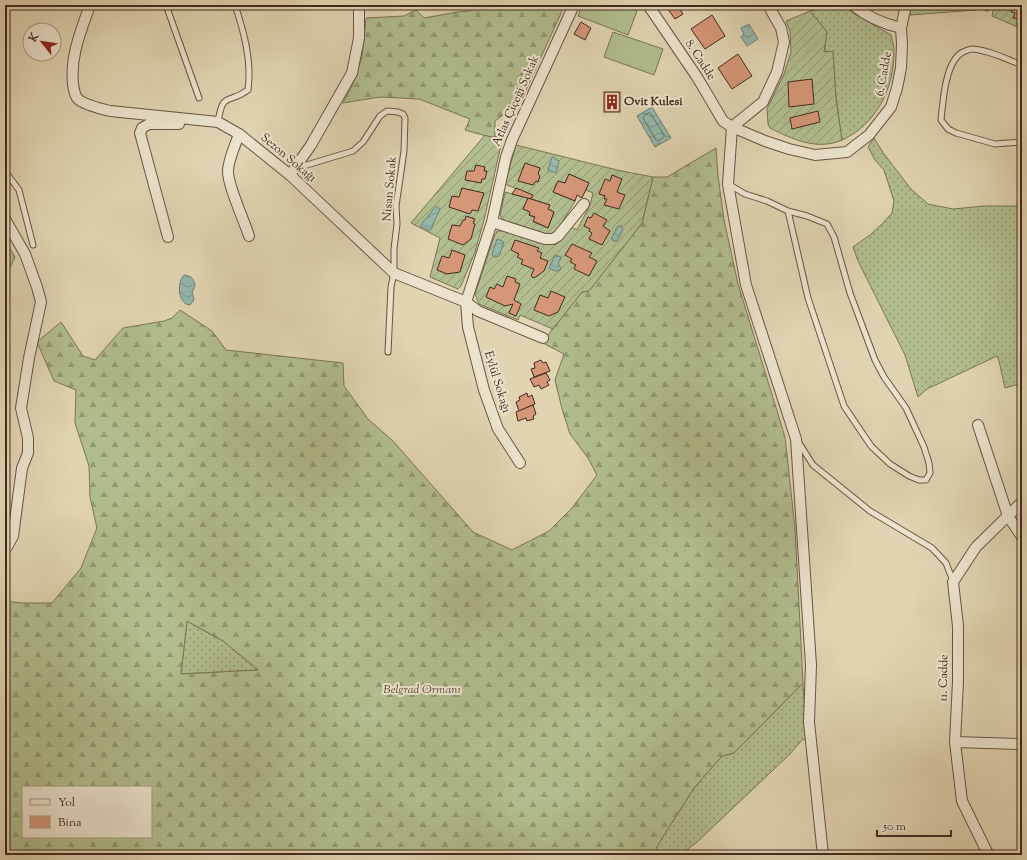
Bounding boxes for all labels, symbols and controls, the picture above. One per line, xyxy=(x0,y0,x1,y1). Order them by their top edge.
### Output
north arrow xyxy=(22,22,62,62)
text: K xyxy=(25,30,43,46)
street label: 8. Cadde xyxy=(680,36,720,84)
street label: 6. Cadde xyxy=(871,50,897,98)
street label: Atlas Çiçeği Sokak xyxy=(488,52,544,149)
building icon: Ovit Kulesi xyxy=(603,93,621,111)
place label: Ovit Kulesi xyxy=(624,93,683,111)
street label: Sezon Sokağı xyxy=(256,129,320,187)
street label: Nisan Sokak xyxy=(378,155,402,222)
street label: Eylül Sokağı xyxy=(479,349,515,416)
street label: 11. Cadde xyxy=(935,654,953,702)
park label: Belgrad Ormanı xyxy=(383,681,461,699)
legend xyxy=(22,786,152,838)
text: Yol xyxy=(58,794,76,812)
scale bar xyxy=(877,812,951,838)
text: Bina xyxy=(58,814,82,832)
text: 50 m xyxy=(882,818,906,836)

